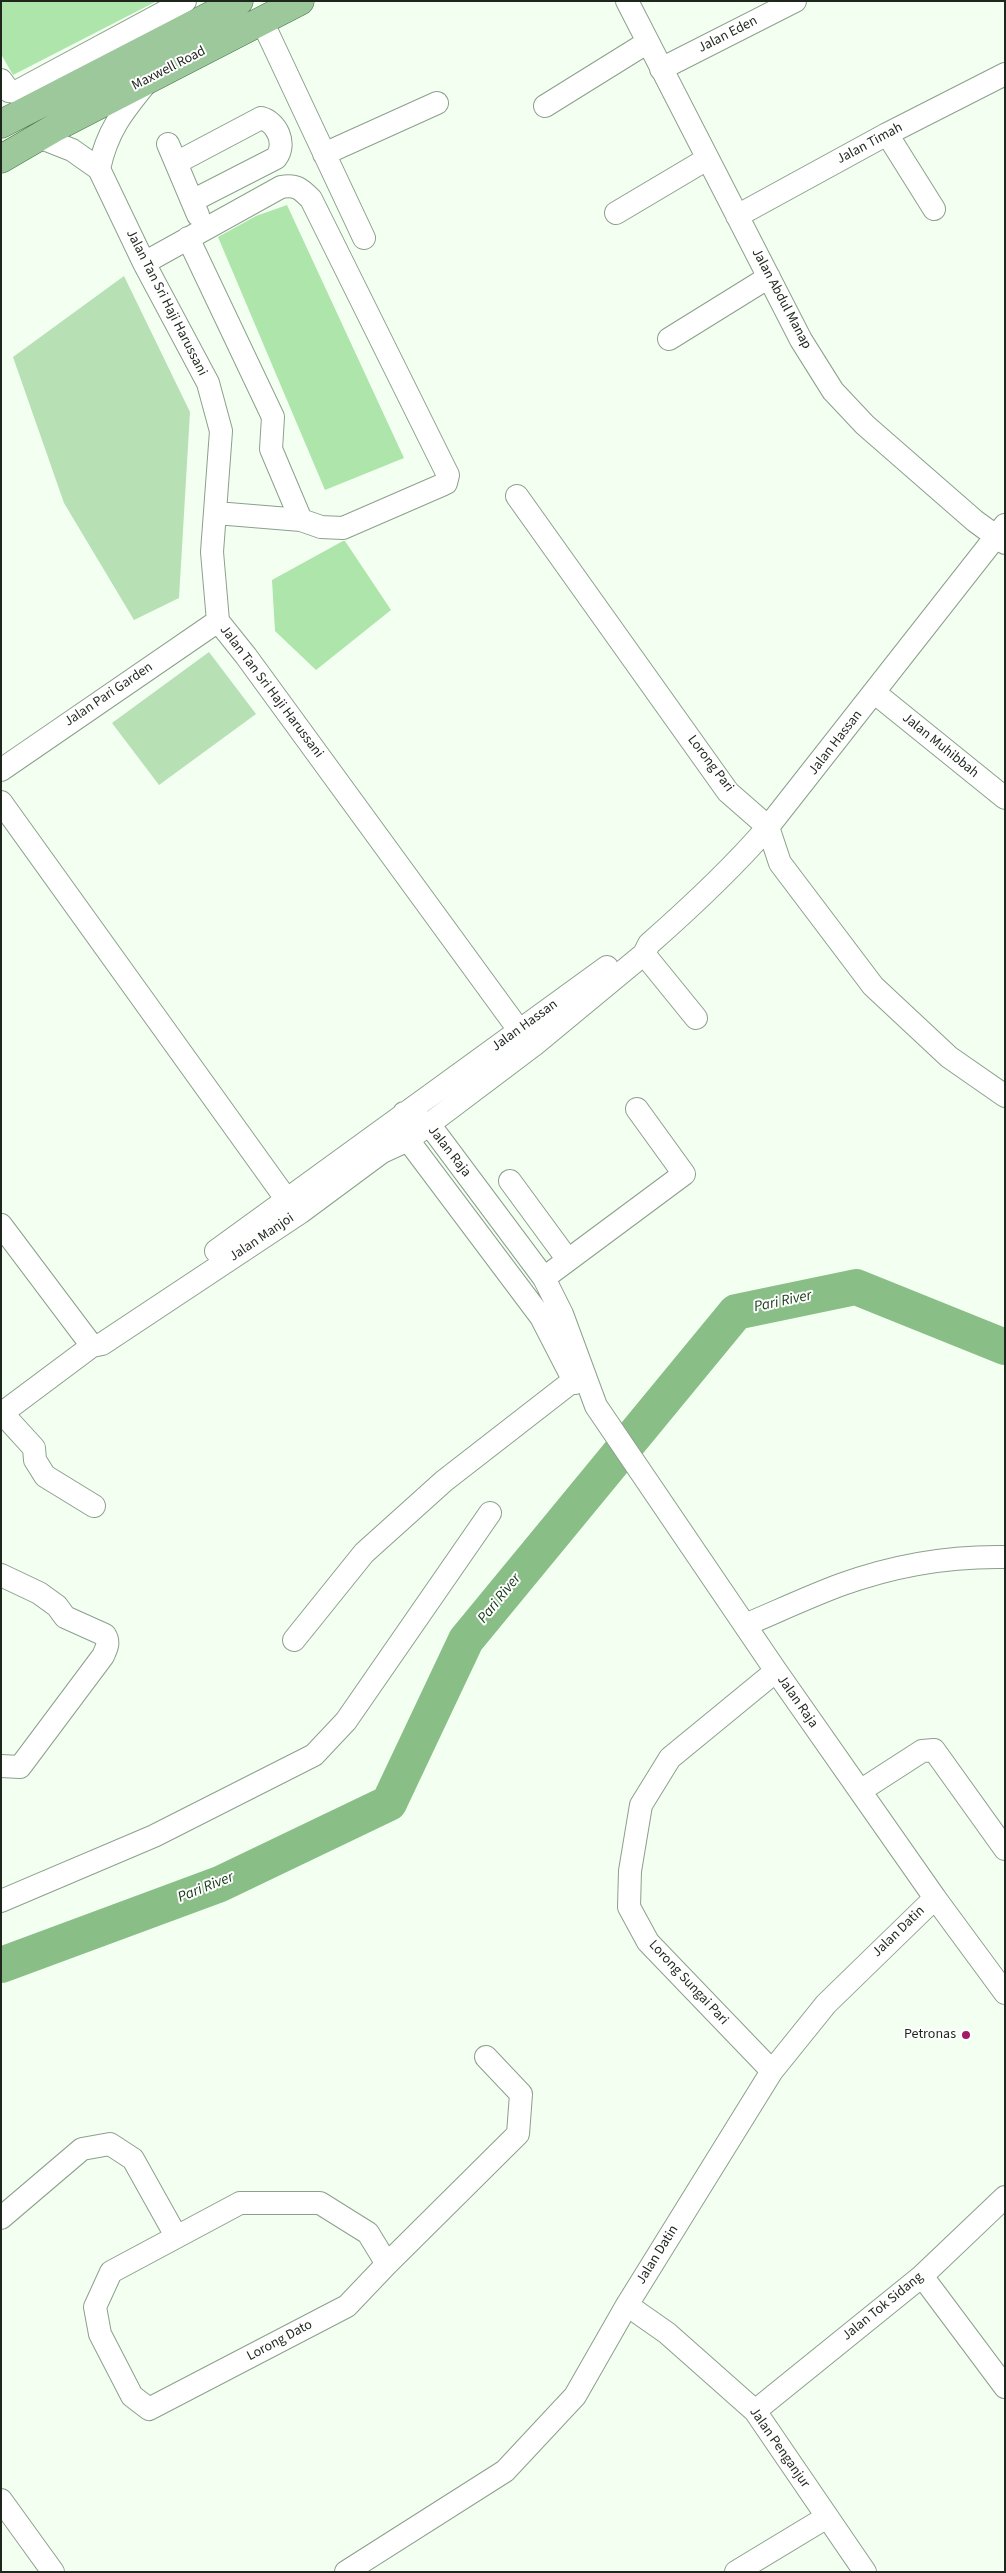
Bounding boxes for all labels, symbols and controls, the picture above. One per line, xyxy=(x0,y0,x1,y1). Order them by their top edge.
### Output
street label: Jalan Eden xyxy=(695,13,761,57)
street label: Maxwell Road xyxy=(129,43,209,95)
street label: Jalan Timah xyxy=(834,120,906,168)
street label: Jalan Tan Sri Haji Harussani xyxy=(122,227,210,379)
street label: Jalan Abdul Manap xyxy=(747,246,815,352)
street label: Jalan Tan Sri Haji Harussani xyxy=(216,622,326,762)
street label: Jalan Pari Garden xyxy=(62,659,156,731)
street label: Jalan Hassan xyxy=(806,707,866,779)
street label: Jalan Muhibbah xyxy=(898,710,982,782)
street label: Lorong Pari xyxy=(683,732,737,796)
street label: Jalan Hassan xyxy=(489,996,561,1056)
street label: Jalan Raja xyxy=(424,1123,474,1181)
street label: Jalan Manjoi xyxy=(227,1210,297,1266)
water label: Pari River xyxy=(752,1287,814,1317)
water label: Pari River xyxy=(475,1571,525,1627)
street label: Jalan Raja xyxy=(773,1672,821,1732)
water label: Pari River xyxy=(175,1869,237,1907)
street label: Jalan Datin xyxy=(869,1903,929,1961)
street label: Lorong Sungai Pari xyxy=(644,1937,732,2029)
place label: Petronas xyxy=(904,2027,956,2043)
marker: Petronas xyxy=(960,2029,972,2041)
street label: Jalan Datin xyxy=(633,2222,683,2288)
street label: Jalan Tok Sidang xyxy=(839,2269,927,2345)
street label: Lorong Dato xyxy=(244,2317,316,2365)
street label: Jalan Penganjur xyxy=(745,2404,813,2492)

